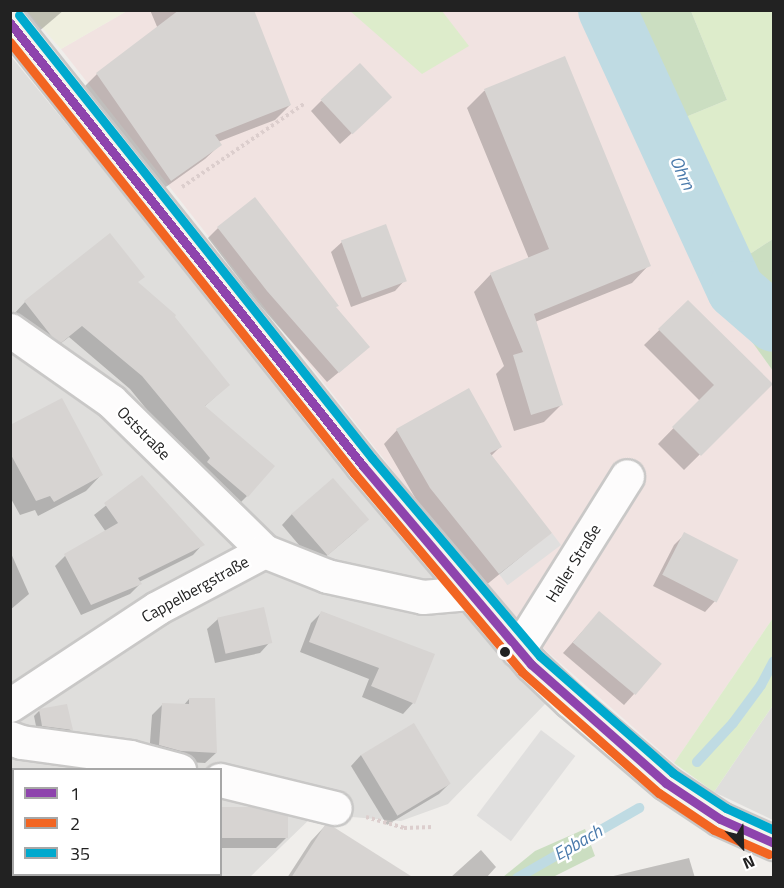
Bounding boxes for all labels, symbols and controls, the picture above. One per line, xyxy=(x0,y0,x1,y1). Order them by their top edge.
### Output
water label: Ohrn xyxy=(665,153,699,193)
street label: Oststraße xyxy=(113,402,175,464)
street label: Haller Straße xyxy=(541,520,605,606)
street label: Cappelbergstraße xyxy=(138,552,252,626)
unlabelled marker xyxy=(499,646,511,658)
legend xyxy=(12,768,222,876)
text: 1 xyxy=(70,780,80,807)
text: 2 xyxy=(70,810,80,837)
north arrow xyxy=(712,816,772,876)
water label: Epbach xyxy=(550,821,606,865)
text: 35 xyxy=(70,840,90,867)
text: N xyxy=(739,849,759,876)

